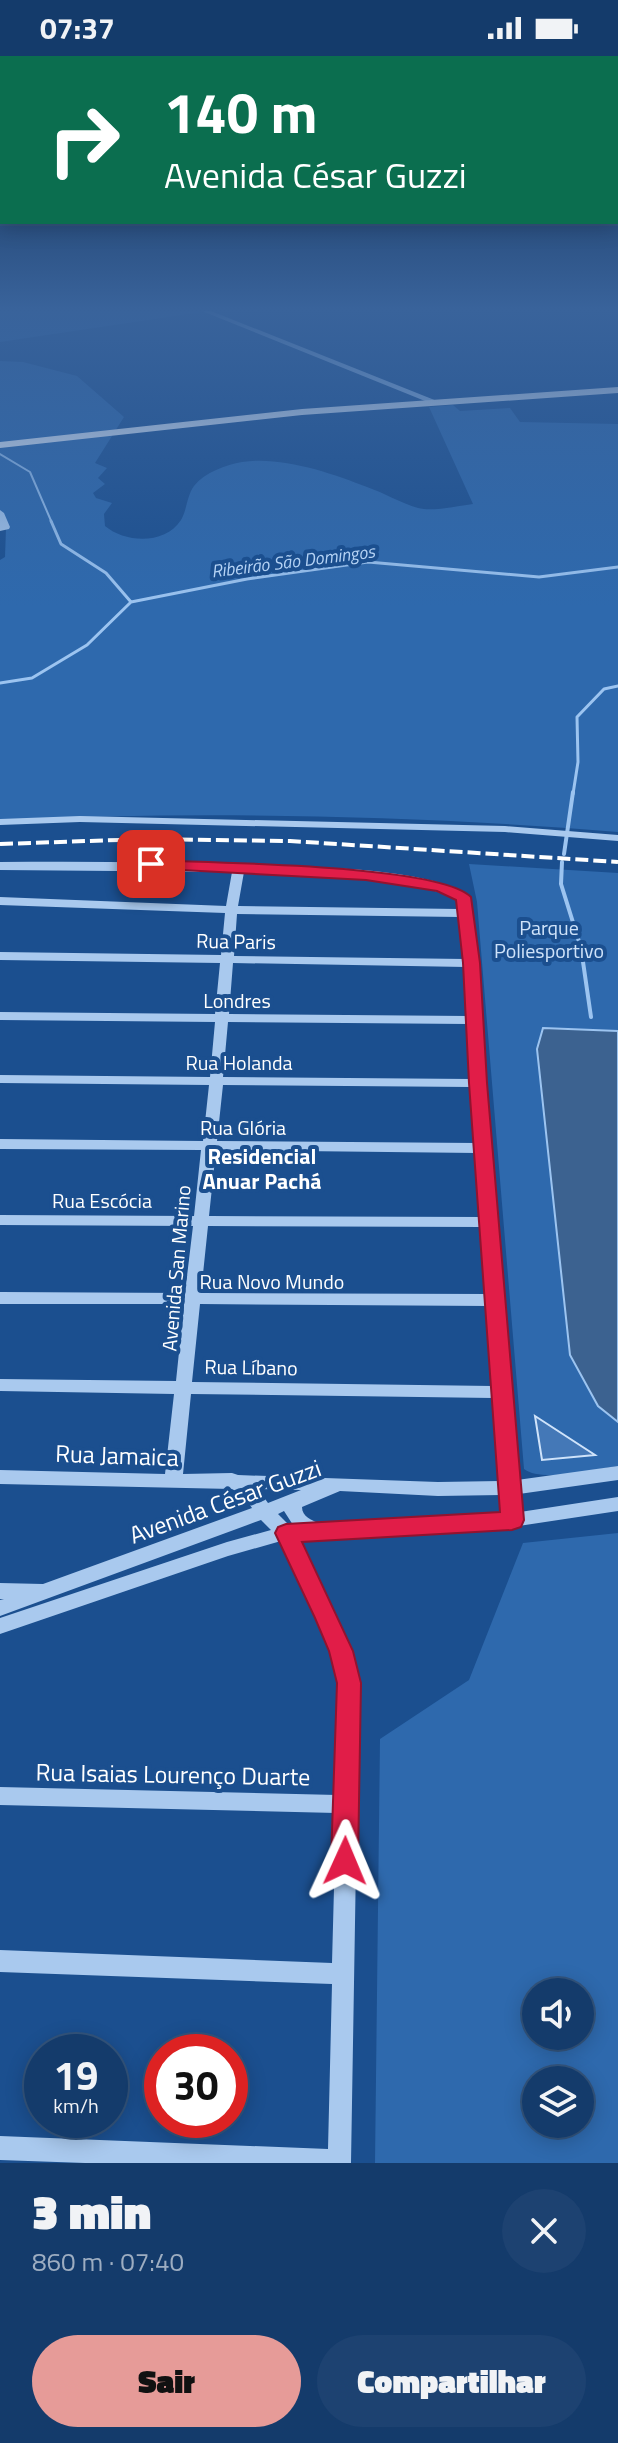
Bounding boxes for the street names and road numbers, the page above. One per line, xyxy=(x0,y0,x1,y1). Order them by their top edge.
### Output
street label: Rua Paris xyxy=(196,925,276,957)
street label: Londres xyxy=(203,985,271,1016)
street label: Rua Holanda xyxy=(185,1047,293,1078)
street label: Rua Glória xyxy=(200,1112,286,1143)
street label: Avenida San Marino xyxy=(153,1184,199,1352)
street label: Rua Escócia xyxy=(52,1185,152,1216)
street label: Rua Novo Mundo xyxy=(200,1266,344,1297)
street label: Rua Líbano xyxy=(204,1351,298,1383)
street label: Rua Jamaica xyxy=(55,1435,179,1475)
street label: Avenida César Guzzi xyxy=(124,1450,326,1552)
street label: Rua Isaias Lourenço Duarte xyxy=(35,1754,311,1794)

